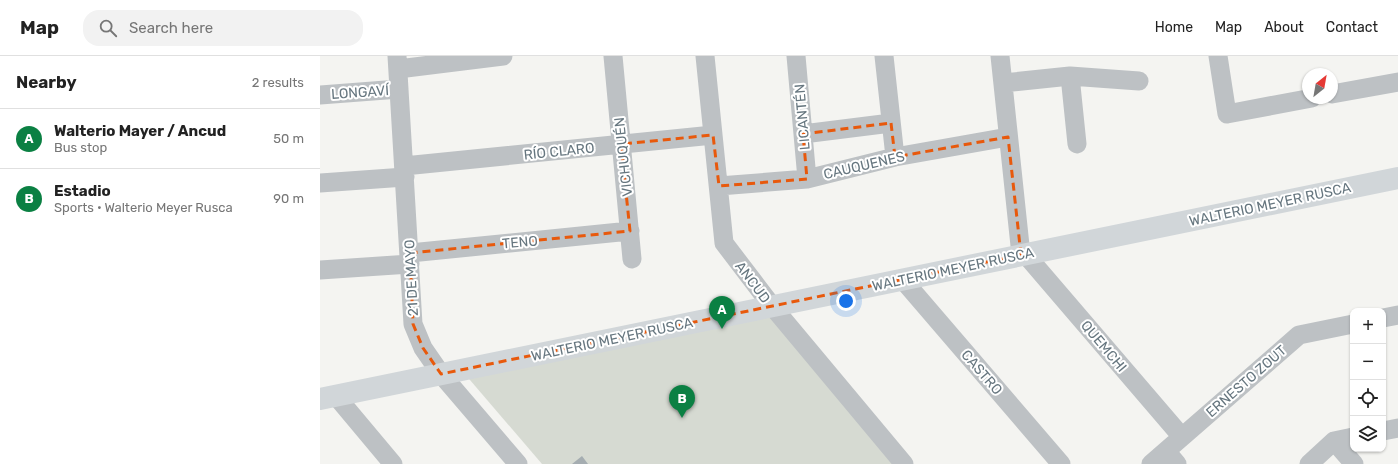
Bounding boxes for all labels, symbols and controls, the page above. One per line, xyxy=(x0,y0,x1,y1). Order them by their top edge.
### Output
search box xyxy=(83,10,363,46)
text: Map xyxy=(20,16,59,39)
icon: search xyxy=(97,17,119,39)
text: Search here xyxy=(129,19,213,37)
text: Home xyxy=(1155,19,1193,36)
text: Map xyxy=(1215,19,1242,36)
text: About xyxy=(1264,19,1304,36)
text: Contact xyxy=(1326,19,1378,36)
north arrow xyxy=(1302,68,1338,104)
text: Nearby xyxy=(16,72,77,92)
text: 2 results xyxy=(252,75,304,90)
street label: LONGAVÍ xyxy=(330,81,391,103)
street label: LICANTÉN xyxy=(790,83,814,151)
street label: VICHUQUÉN xyxy=(610,116,636,198)
text: Walterio Mayer / Ancud xyxy=(54,122,226,140)
text: A xyxy=(24,131,34,146)
text: 50 m xyxy=(273,131,304,146)
street label: RÍO CLARO xyxy=(523,138,595,164)
text: Bus stop xyxy=(54,140,107,155)
street label: CAUQUENES xyxy=(822,148,907,183)
street label: WALTERIO MEYER RUSCA xyxy=(1188,179,1353,230)
text: Estadio xyxy=(54,182,111,200)
text: B xyxy=(24,191,34,206)
text: 90 m xyxy=(273,191,304,206)
text: Sports · Walterio Meyer Rusca xyxy=(54,200,233,215)
street label: TENO xyxy=(501,232,539,253)
street label: 21 DE MAYO xyxy=(401,239,422,317)
street label: WALTERIO MEYER RUSCA xyxy=(871,244,1036,295)
street label: ANCUD xyxy=(731,258,774,307)
your location xyxy=(836,291,856,311)
pin: A xyxy=(709,296,735,329)
map controls xyxy=(1350,308,1386,452)
button: + xyxy=(1350,308,1386,344)
street label: WALTERIO MEYER RUSCA xyxy=(530,314,695,365)
street label: QUEMCHI xyxy=(1077,317,1130,376)
street label: ERNESTO ZOUT xyxy=(1203,342,1290,421)
button: − xyxy=(1350,344,1386,380)
street label: CASTRO xyxy=(958,346,1006,398)
button: locate xyxy=(1350,380,1386,416)
pin: B xyxy=(669,385,695,418)
button: layers xyxy=(1350,416,1386,452)

